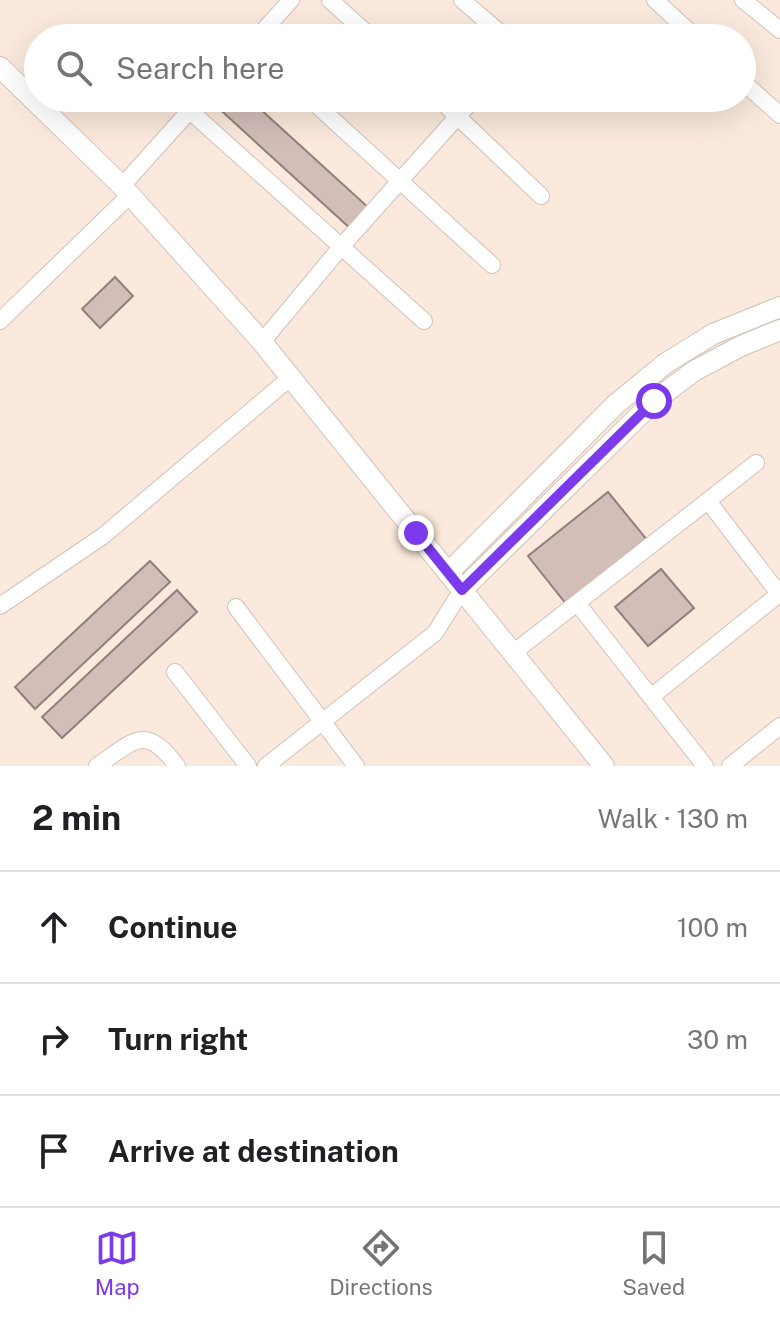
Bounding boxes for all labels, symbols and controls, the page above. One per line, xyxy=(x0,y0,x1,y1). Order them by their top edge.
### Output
search box xyxy=(24,24,756,112)
icon: search xyxy=(52,46,96,90)
text: Search here xyxy=(116,50,284,86)
route start xyxy=(636,383,672,419)
route end xyxy=(398,515,434,551)
text: 2 min xyxy=(32,798,121,838)
text: Walk · 130 m xyxy=(598,803,748,834)
icon: ahead xyxy=(32,905,76,949)
text: Continue xyxy=(108,909,238,945)
text: 100 m xyxy=(677,912,748,943)
icon: right xyxy=(32,1017,76,1061)
text: Turn right xyxy=(108,1021,248,1057)
text: 30 m xyxy=(687,1024,748,1055)
icon: arrive xyxy=(32,1129,76,1173)
text: Arrive at destination xyxy=(108,1133,399,1169)
tab: Map xyxy=(95,1226,140,1300)
tab: Directions xyxy=(329,1226,433,1300)
tab: Saved xyxy=(622,1226,685,1300)

